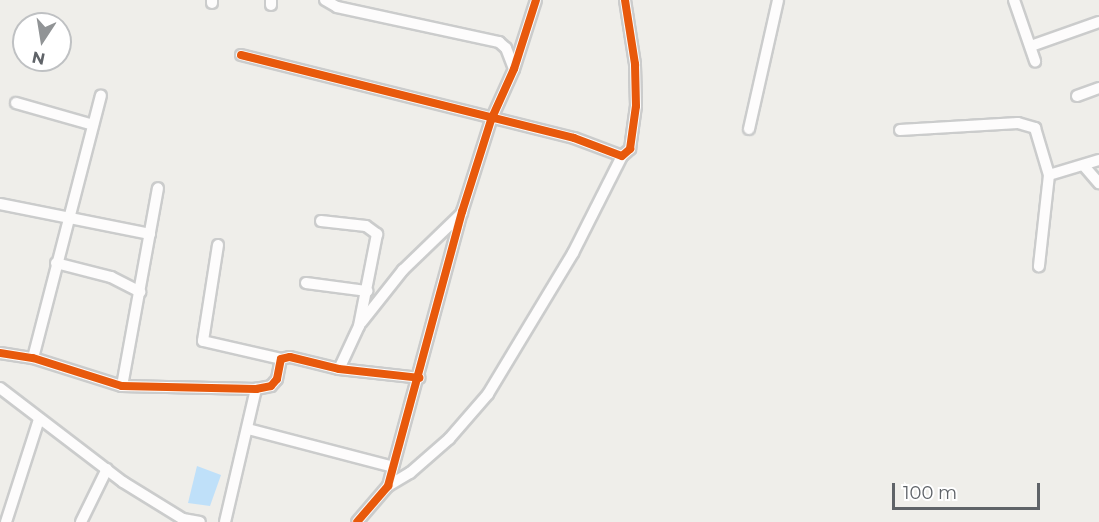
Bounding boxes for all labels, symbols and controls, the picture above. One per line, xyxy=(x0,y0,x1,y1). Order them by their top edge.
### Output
north arrow xyxy=(12,12,72,72)
text: N xyxy=(30,48,47,69)
scale bar xyxy=(895,471,1044,509)
text: 100 m xyxy=(903,482,957,504)

